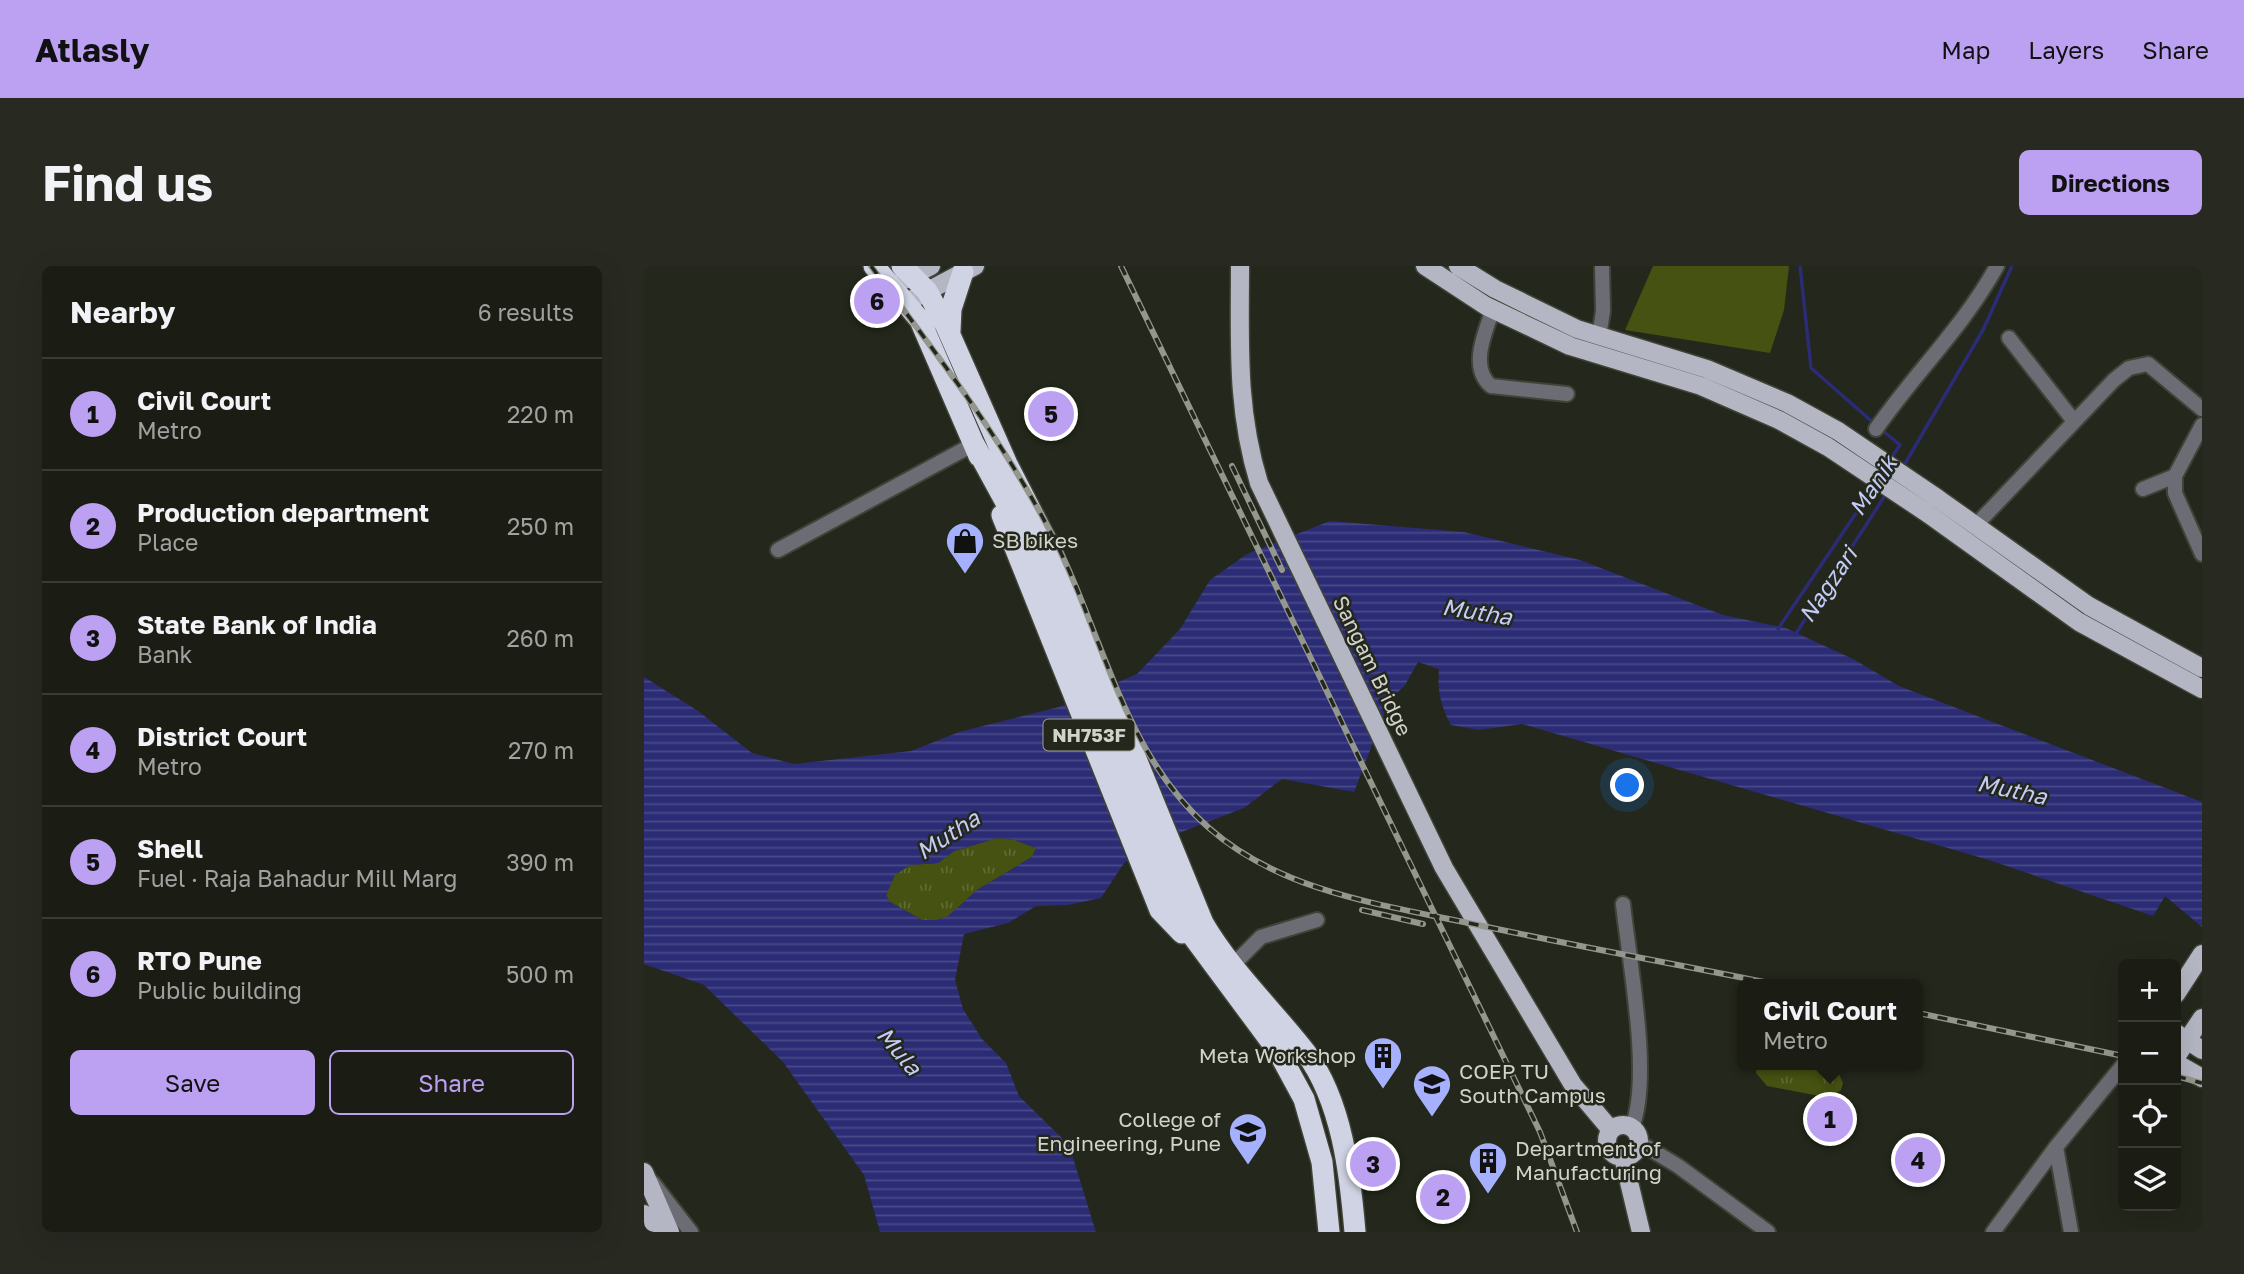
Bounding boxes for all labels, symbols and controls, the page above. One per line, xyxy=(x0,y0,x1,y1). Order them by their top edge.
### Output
text: Atlasly xyxy=(35,30,150,69)
text: Map xyxy=(1941,35,1990,64)
text: Layers xyxy=(2028,35,2104,64)
text: Share xyxy=(2142,35,2209,64)
button: Directions xyxy=(2019,150,2202,215)
text: Find us xyxy=(42,153,213,212)
pin: 6 xyxy=(854,275,900,327)
text: Nearby xyxy=(70,294,175,330)
text: 6 results xyxy=(478,298,574,326)
text: Civil Court xyxy=(137,385,271,416)
pin: 5 xyxy=(1028,388,1074,440)
text: 1 xyxy=(87,400,99,428)
text: 220 m xyxy=(507,400,574,428)
text: Metro xyxy=(137,416,202,444)
water label: Manik xyxy=(1842,449,1903,521)
text: Production department xyxy=(137,497,429,528)
text: 2 xyxy=(86,512,100,540)
text: 250 m xyxy=(507,512,574,540)
shop icon: SB bikes xyxy=(944,520,986,575)
place label: SB bikes xyxy=(992,527,1078,553)
text: Place xyxy=(137,528,198,556)
water label: Nagzari xyxy=(1792,539,1864,627)
street label: Sangam Bridge xyxy=(1328,591,1418,740)
water label: Mutha xyxy=(1440,592,1515,630)
text: State Bank of India xyxy=(137,609,377,640)
text: 3 xyxy=(86,624,100,652)
text: 260 m xyxy=(506,624,574,652)
text: Bank xyxy=(137,640,193,668)
road number: NH753F xyxy=(1044,720,1134,750)
text: District Court xyxy=(137,721,307,752)
text: 4 xyxy=(86,736,100,764)
text: 270 m xyxy=(508,736,574,764)
text: Metro xyxy=(137,752,202,780)
your location xyxy=(1610,768,1644,802)
water label: Mutha xyxy=(1975,768,2050,810)
water label: Mutha xyxy=(910,803,985,865)
text: Shell xyxy=(137,833,203,864)
text: 5 xyxy=(86,848,100,876)
text: 390 m xyxy=(506,848,574,876)
text: Fuel · Raja Bahadur Mill Marg xyxy=(137,864,457,892)
text: RTO Pune xyxy=(137,945,262,976)
map controls xyxy=(2118,959,2181,1211)
button: + xyxy=(2118,959,2181,1022)
text: 6 xyxy=(86,960,100,988)
text: 500 m xyxy=(506,960,574,988)
text: Public building xyxy=(137,976,302,1004)
popup xyxy=(1737,979,1923,1070)
text: Civil Court xyxy=(1763,995,1897,1026)
water label: Mula xyxy=(872,1021,929,1081)
button: − xyxy=(2118,1022,2181,1085)
text: Metro xyxy=(1763,1026,1828,1054)
building icon: Meta Workshop xyxy=(1362,1035,1404,1090)
place label: Meta Workshop xyxy=(1199,1042,1356,1068)
button: Save xyxy=(70,1050,315,1115)
button: Share xyxy=(329,1050,574,1115)
place label: COEP TU South Campus xyxy=(1459,1058,1606,1108)
school or university icon: COEP TU South Campus xyxy=(1411,1063,1453,1118)
button: locate xyxy=(2118,1085,2181,1148)
pin: 1 xyxy=(1807,1093,1853,1145)
place label: College of Engineering, Pune xyxy=(1037,1106,1221,1156)
school or university icon: College of Engineering, Pune xyxy=(1227,1111,1269,1166)
pin: 4 xyxy=(1895,1134,1941,1186)
place label: Department of Manufacturing xyxy=(1515,1135,1662,1185)
pin: 3 xyxy=(1350,1138,1396,1190)
building icon: Department of Manufacturing xyxy=(1467,1140,1509,1195)
button: layers xyxy=(2118,1148,2181,1211)
pin: 2 xyxy=(1420,1171,1466,1223)

